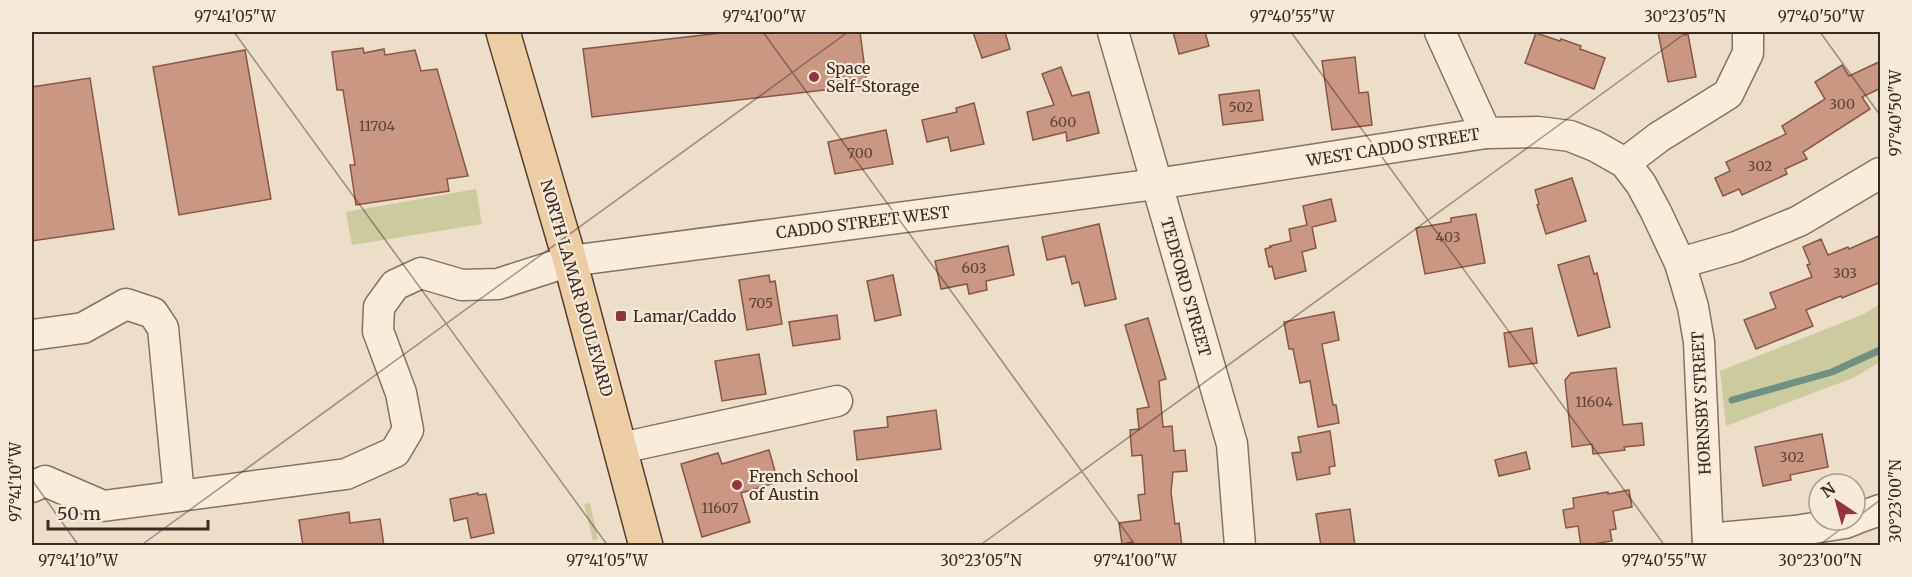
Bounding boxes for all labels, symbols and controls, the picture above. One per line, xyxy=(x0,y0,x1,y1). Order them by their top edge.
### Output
text: 97°41'05"W xyxy=(194,7,277,26)
text: 97°41'00"W xyxy=(722,7,807,26)
text: 97°40'55"W xyxy=(1250,7,1335,26)
text: 30°23'05"N xyxy=(1644,7,1726,26)
text: 97°40'50"W xyxy=(1778,7,1865,26)
place label: Space Self-Storage xyxy=(826,58,919,96)
text: 97°40'50"W xyxy=(1886,69,1905,156)
marker: Space Self-Storage xyxy=(807,70,821,84)
house number: 300 xyxy=(1829,95,1855,113)
house number: 502 xyxy=(1229,98,1253,116)
house number: 600 xyxy=(1050,113,1076,131)
house number: 11704 xyxy=(359,117,396,135)
street label: WEST CADDO STREET xyxy=(1304,123,1481,171)
house number: 700 xyxy=(847,144,873,162)
house number: 302 xyxy=(1748,157,1772,175)
street label: NORTH LAMAR BOULEVARD xyxy=(536,177,618,399)
street label: CADDO STREET WEST xyxy=(775,201,951,243)
street label: TEDFORD STREET xyxy=(1157,215,1215,359)
house number: 403 xyxy=(1436,228,1460,246)
house number: 603 xyxy=(962,259,986,277)
house number: 303 xyxy=(1833,264,1857,282)
house number: 705 xyxy=(749,294,773,312)
place label: Lamar/Caddo xyxy=(633,306,736,326)
marker: Lamar/Caddo xyxy=(614,309,628,323)
street label: HORNSBY STREET xyxy=(1687,331,1715,475)
house number: 11604 xyxy=(1575,393,1613,411)
text: 97°41'10"W xyxy=(6,441,25,522)
house number: 302 xyxy=(1780,448,1804,466)
text: 30°23'00"N xyxy=(1886,459,1905,543)
place label: French School of Austin xyxy=(749,466,858,504)
north arrow xyxy=(1807,472,1867,532)
marker: French School of Austin xyxy=(730,478,744,492)
text: N xyxy=(1817,478,1839,502)
scale bar xyxy=(48,493,208,531)
house number: 11607 xyxy=(702,499,738,517)
text: 50 m xyxy=(57,502,101,525)
text: 97°41'10"W xyxy=(38,551,119,570)
text: 97°41'05"W xyxy=(566,551,649,570)
text: 30°23'05"N xyxy=(940,551,1022,570)
text: 97°41'00"W xyxy=(1093,551,1178,570)
text: 97°40'55"W xyxy=(1622,551,1707,570)
text: 30°23'00"N xyxy=(1778,551,1862,570)

